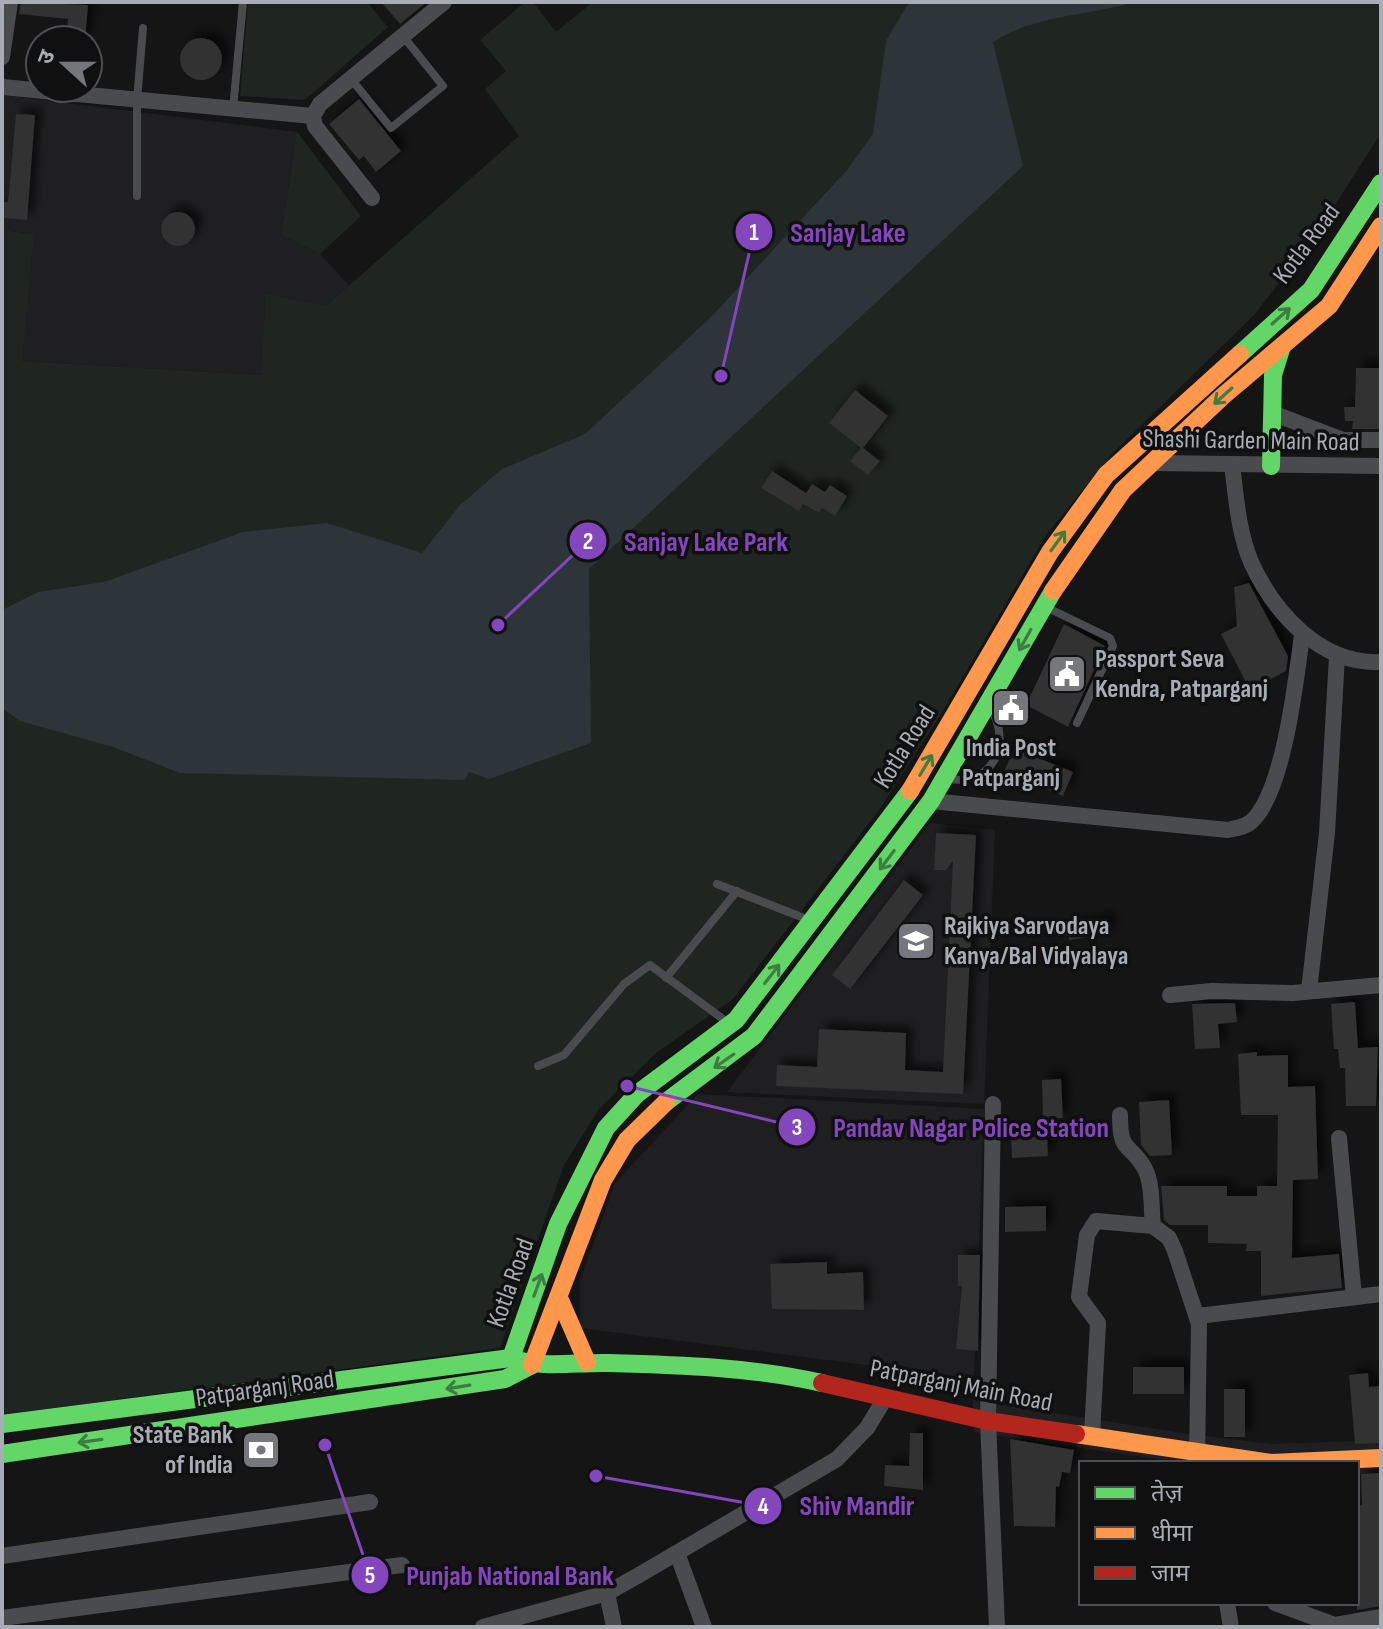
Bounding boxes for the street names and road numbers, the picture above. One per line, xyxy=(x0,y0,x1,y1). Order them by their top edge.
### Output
street label: Kotla Road xyxy=(1267,198,1347,290)
street label: Shashi Garden Main Road xyxy=(1142,424,1360,458)
street label: Kotla Road xyxy=(867,700,943,794)
street label: Kotla Road xyxy=(481,1234,541,1332)
street label: Patparganj Main Road xyxy=(867,1353,1055,1419)
street label: Patparganj Road xyxy=(194,1364,336,1414)

